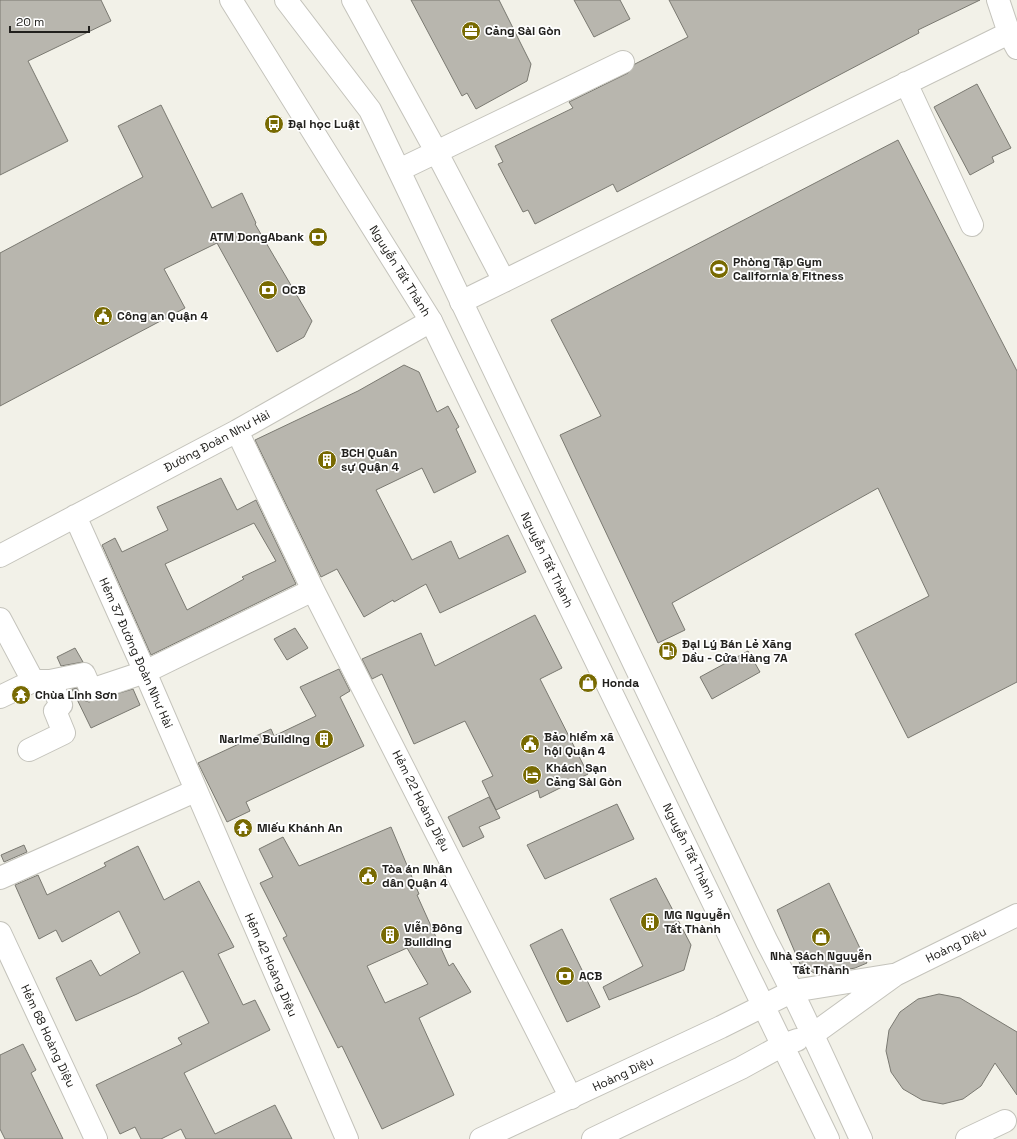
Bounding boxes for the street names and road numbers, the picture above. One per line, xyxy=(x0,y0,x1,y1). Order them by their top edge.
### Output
street label: Nguyễn Tất Thành xyxy=(366,222,434,320)
street label: Đường Đoàn Như Hài xyxy=(161,406,273,476)
street label: Nguyễn Tất Thành xyxy=(517,510,577,610)
street label: Hẻm 37 Đường Đoàn Như Hài xyxy=(95,575,177,731)
street label: Hẻm 22 Hoàng Diệu xyxy=(389,748,453,854)
street label: Nguyễn Tất Thành xyxy=(659,801,719,901)
street label: Hẻm 42 Hoàng Diệu xyxy=(241,911,301,1019)
street label: Hoàng Diệu xyxy=(923,923,989,967)
street label: Hẻm 68 Hoàng Diệu xyxy=(17,982,79,1090)
street label: Hoàng Diệu xyxy=(590,1053,656,1095)

